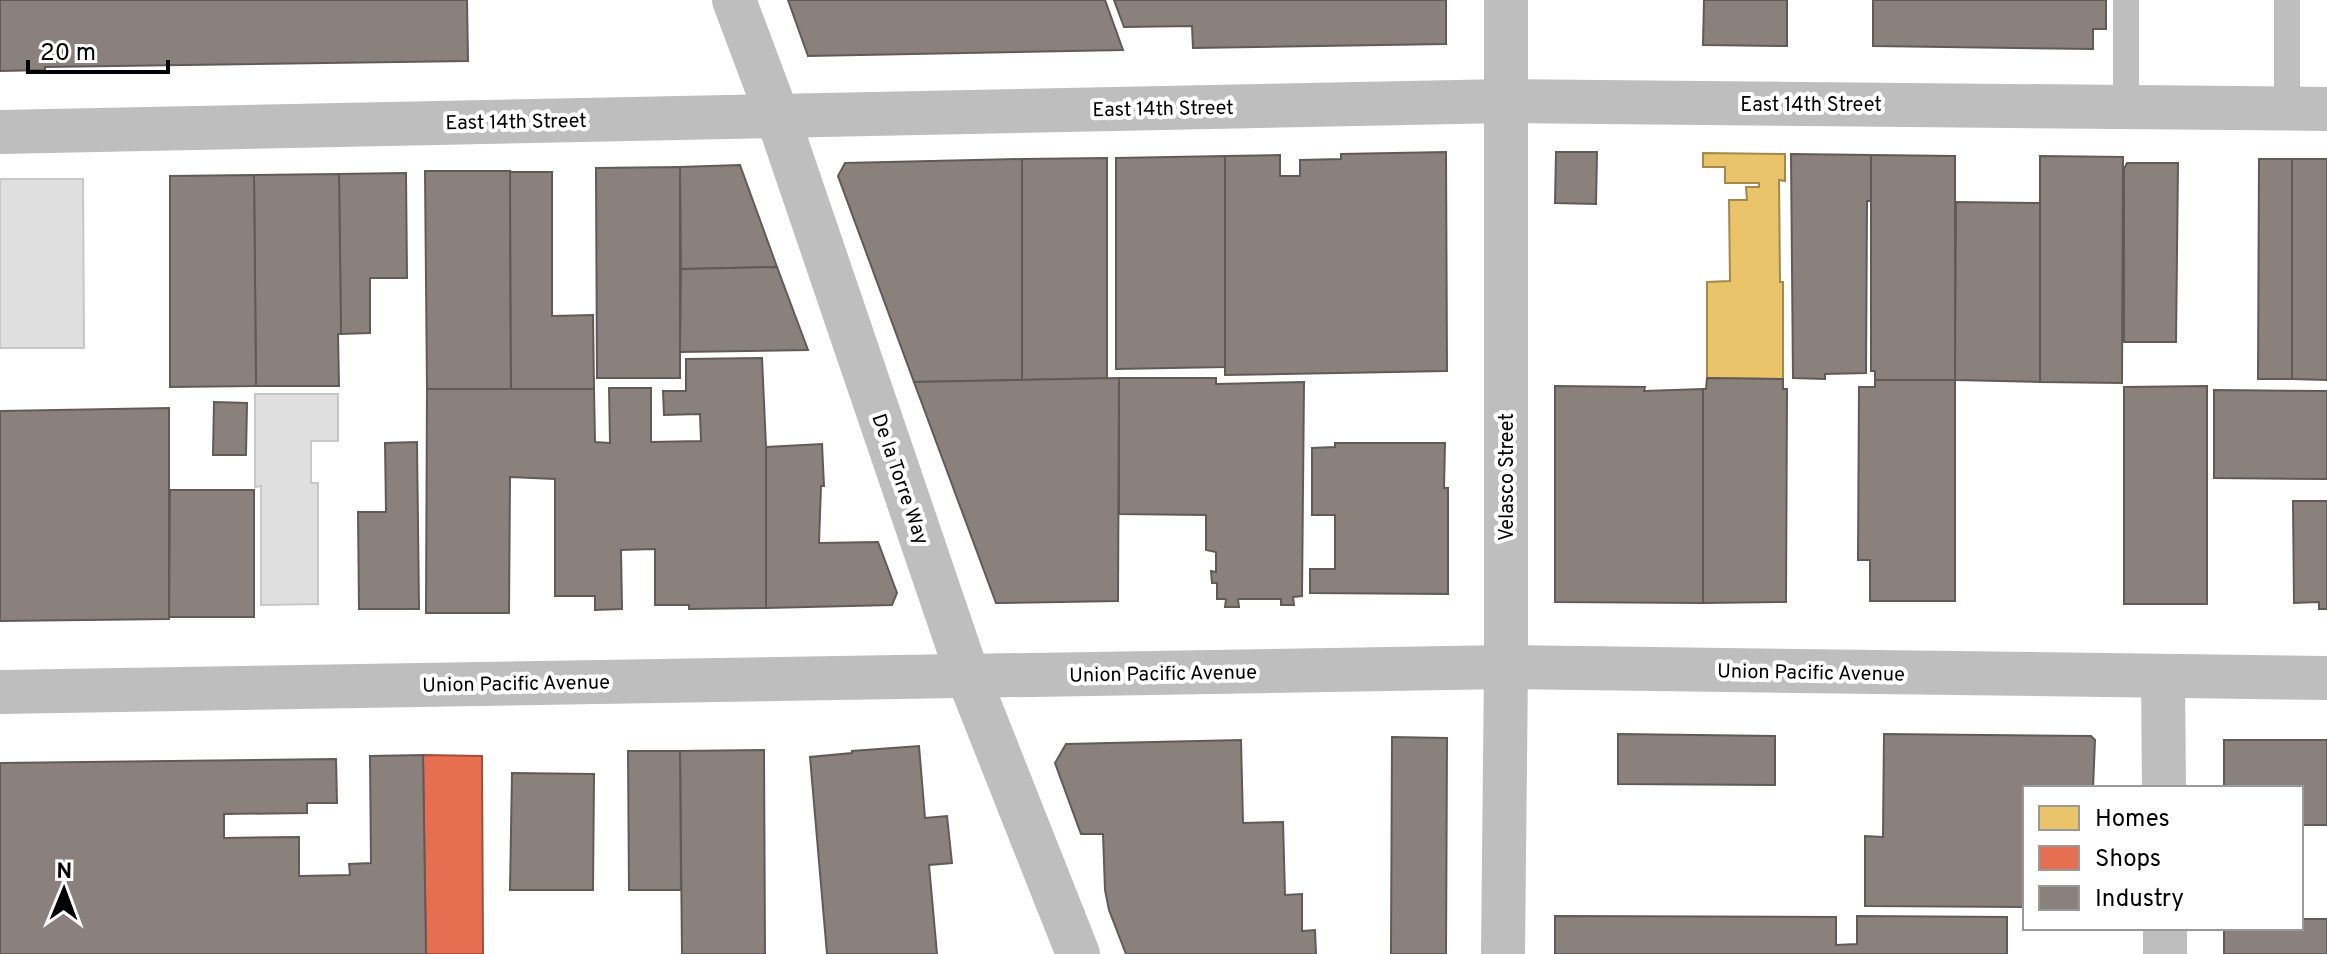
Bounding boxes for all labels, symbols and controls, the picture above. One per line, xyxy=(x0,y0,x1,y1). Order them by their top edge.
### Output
scale bar xyxy=(28,24,168,74)
text: 20 m xyxy=(40,39,96,69)
street label: East 14th Street xyxy=(1740,93,1882,119)
street label: East 14th Street xyxy=(1092,96,1234,124)
street label: East 14th Street xyxy=(445,109,587,137)
street label: De la Torre Way xyxy=(865,411,934,549)
street label: Velasco Street xyxy=(1495,413,1521,541)
street label: Union Pacific Avenue xyxy=(1717,659,1905,689)
street label: Union Pacific Avenue xyxy=(1069,660,1257,690)
street label: Union Pacific Avenue xyxy=(422,670,610,700)
legend xyxy=(2023,786,2303,930)
text: Homes xyxy=(2095,805,2170,835)
text: Shops xyxy=(2095,845,2161,875)
north arrow xyxy=(24,850,104,930)
text: N xyxy=(56,859,72,886)
text: Industry xyxy=(2095,885,2184,915)

